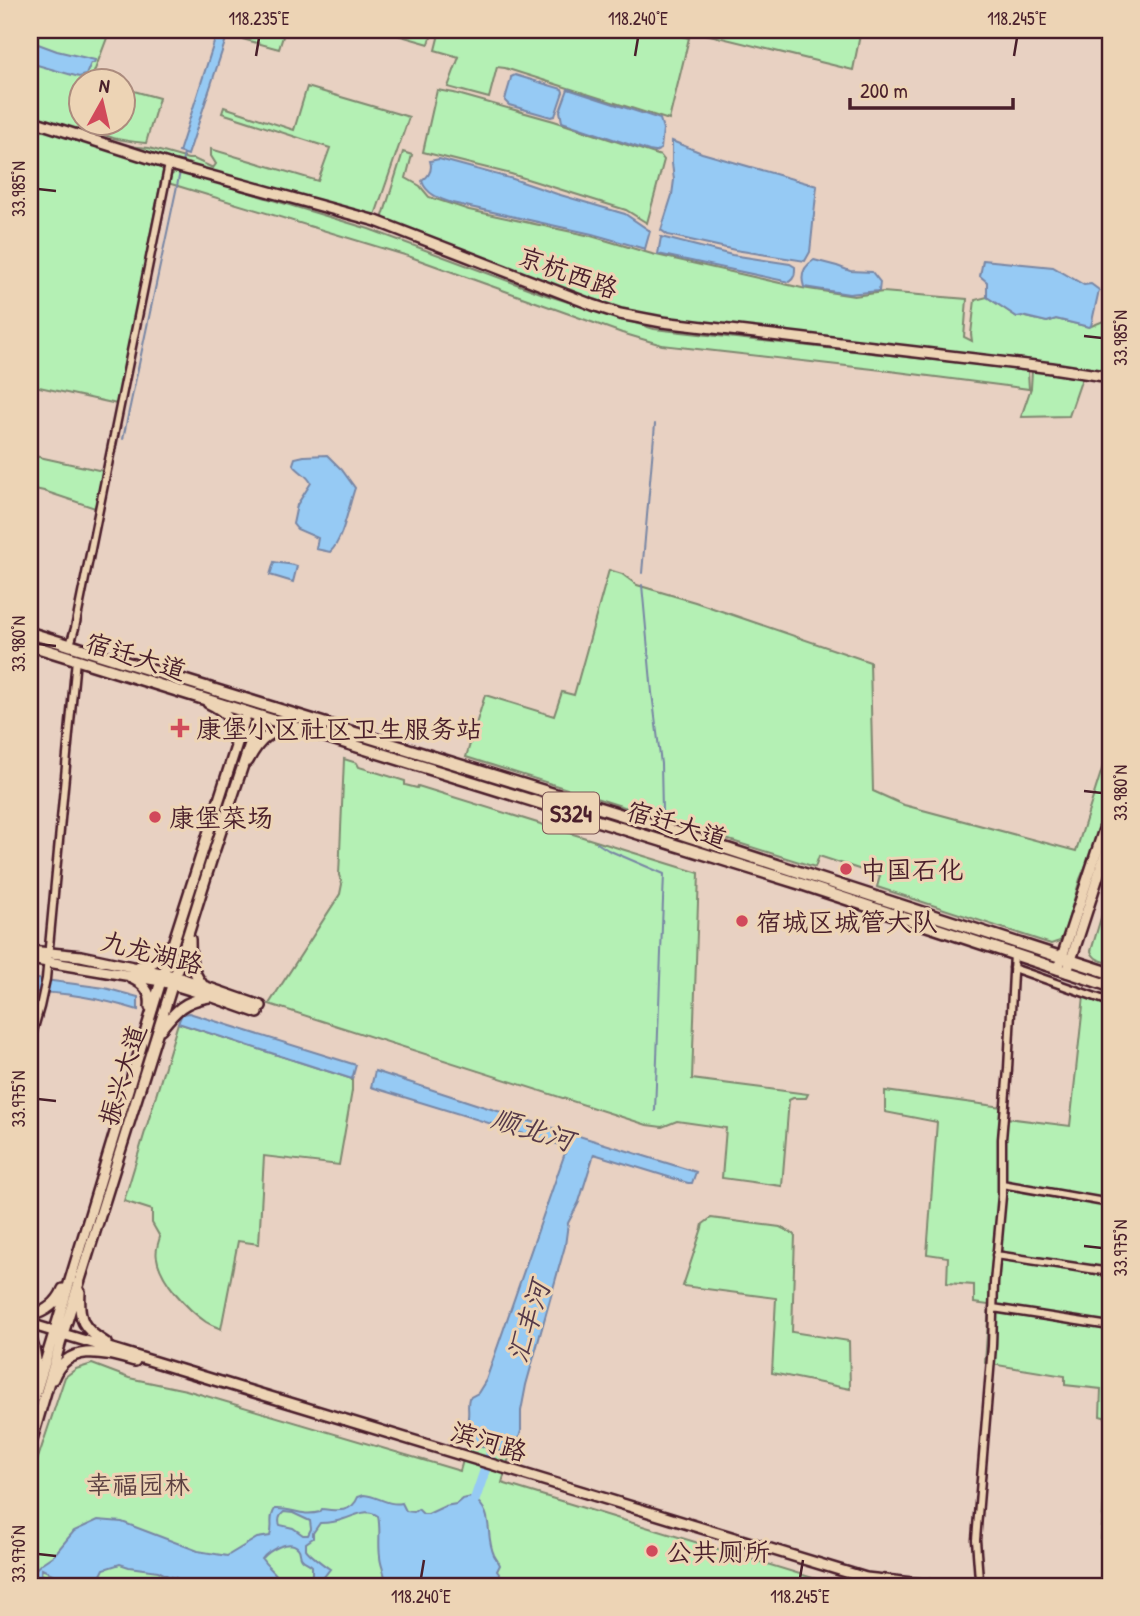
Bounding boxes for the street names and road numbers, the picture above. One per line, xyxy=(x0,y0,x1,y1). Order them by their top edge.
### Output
street label: 京杭西路 xyxy=(513,238,623,306)
street label: 宿迁大道 xyxy=(81,624,191,688)
road number: S324 xyxy=(543,792,599,834)
street label: 宿迁大道 xyxy=(622,792,732,856)
street label: 九龙湖路 xyxy=(97,922,207,982)
street label: 振兴大道 xyxy=(90,1020,154,1130)
street label: 滨河路 xyxy=(447,1413,531,1469)

